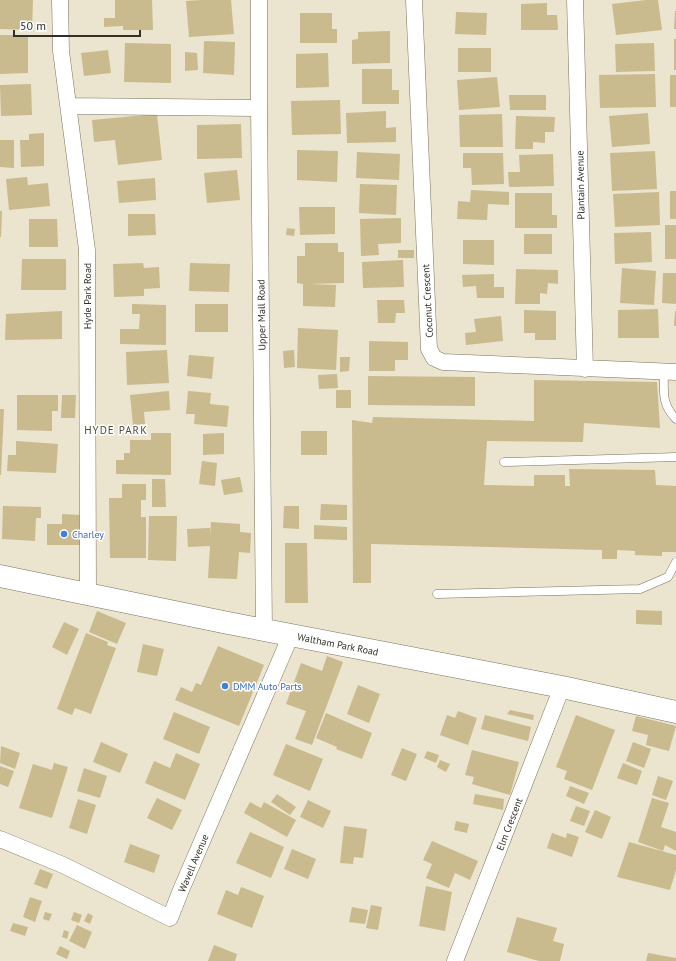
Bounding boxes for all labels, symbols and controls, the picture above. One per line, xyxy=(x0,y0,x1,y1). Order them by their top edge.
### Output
scale bar xyxy=(14,12,140,38)
text: 50 m xyxy=(20,18,46,33)
street label: Plantain Avenue xyxy=(573,150,588,220)
street label: Hyde Park Road xyxy=(81,263,94,329)
street label: Coconut Crescent xyxy=(419,263,436,338)
street label: Upper Mall Road xyxy=(254,279,269,351)
district label: HYDE PARK xyxy=(84,423,148,437)
place label: Charley xyxy=(72,528,104,541)
marker: Charley xyxy=(59,529,69,539)
street label: Waltham Park Road xyxy=(296,630,380,659)
place label: DMM Auto Parts xyxy=(233,680,302,693)
marker: DMM Auto Parts xyxy=(220,681,230,691)
street label: Elm Crescent xyxy=(493,795,526,852)
street label: Wavell Avenue xyxy=(175,832,212,894)

